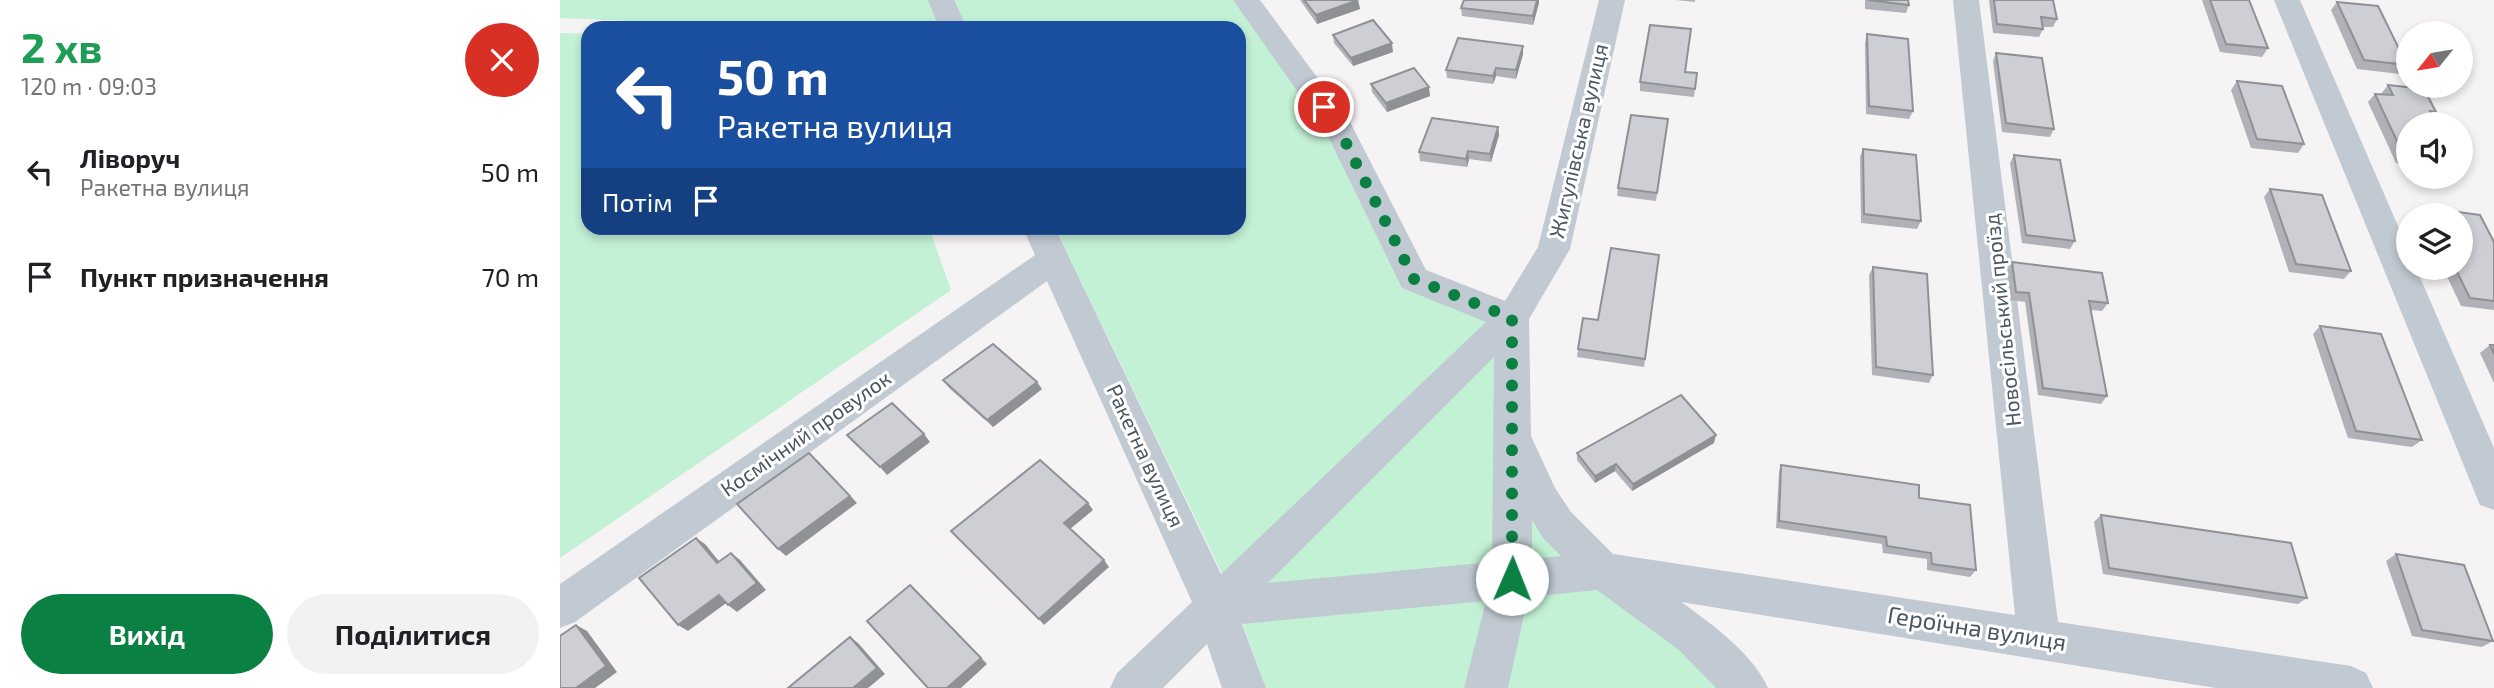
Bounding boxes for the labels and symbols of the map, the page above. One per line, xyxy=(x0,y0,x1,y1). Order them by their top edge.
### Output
north arrow xyxy=(2396,21,2473,98)
street label: Жигулівська вулиця xyxy=(1543,41,1613,241)
pin xyxy=(1294,77,1354,137)
street label: Новосільський проїзд xyxy=(1978,213,2025,428)
street label: Космічний провулок xyxy=(715,365,896,502)
street label: Ракетна вулиця xyxy=(1101,380,1190,531)
position arrow xyxy=(1475,542,1549,616)
street label: Героїчна вулиця xyxy=(1886,599,2069,657)

